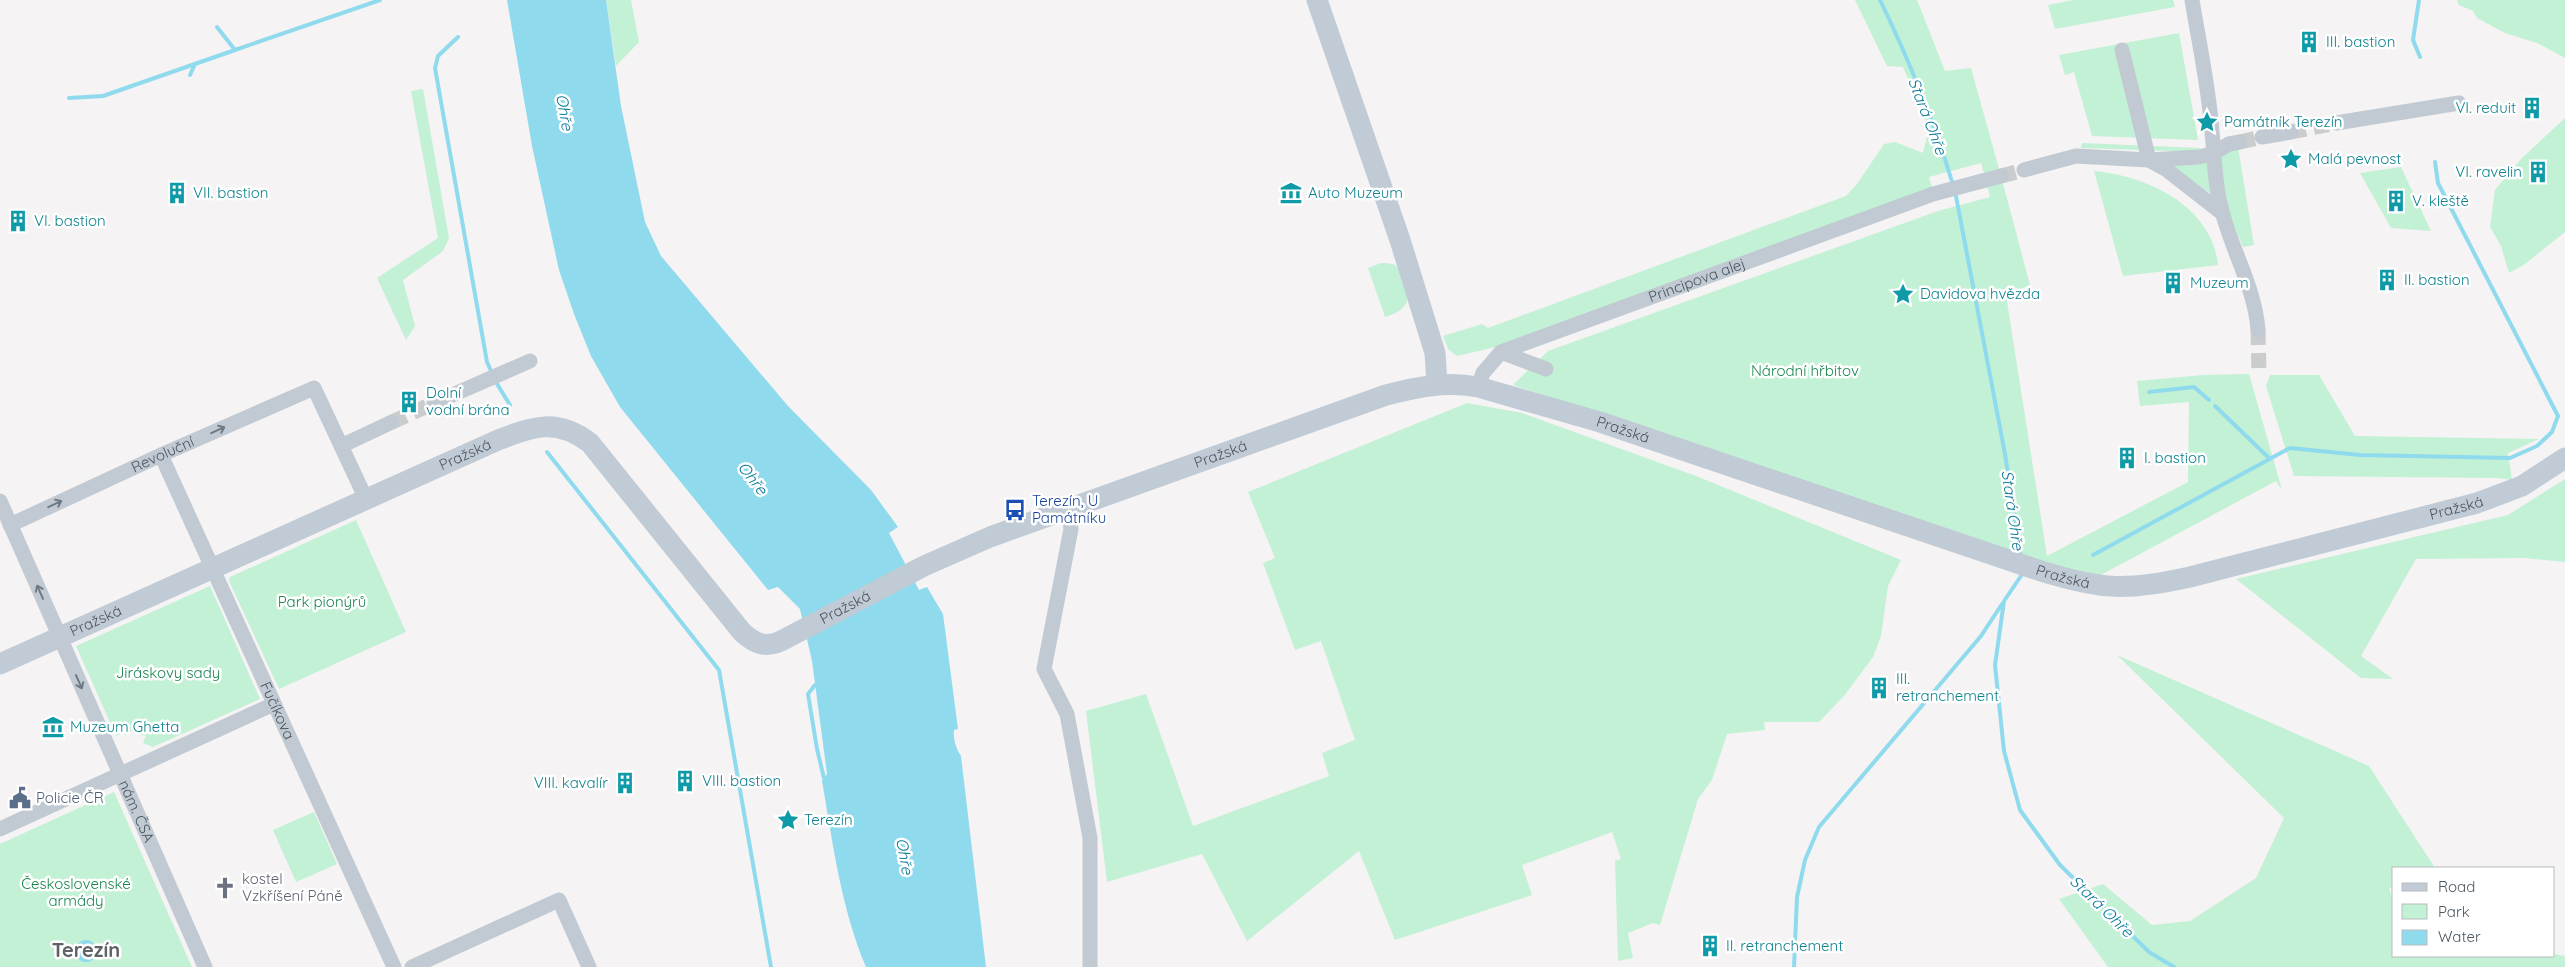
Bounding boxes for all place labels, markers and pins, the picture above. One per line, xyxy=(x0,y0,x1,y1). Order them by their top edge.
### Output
building icon: III. bastion xyxy=(2296,29,2322,55)
place label: III. bastion xyxy=(2326,32,2395,51)
building icon: VI. reduit xyxy=(2519,95,2545,121)
place label: VI. reduit xyxy=(2455,98,2516,117)
place icon: Památník Terezín xyxy=(2194,109,2220,135)
place label: Památník Terezín xyxy=(2224,112,2343,131)
place icon: Malá pevnost xyxy=(2278,146,2304,172)
place label: Malá pevnost xyxy=(2308,149,2401,168)
building icon: VI. ravelin xyxy=(2525,159,2551,185)
place label: VI. ravelin xyxy=(2455,162,2522,181)
building icon: VII. bastion xyxy=(164,180,190,206)
museum icon: Auto Muzeum xyxy=(1278,180,1304,206)
place label: VII. bastion xyxy=(193,183,269,202)
place label: Auto Muzeum xyxy=(1308,183,1403,202)
building icon: V. kleště xyxy=(2383,188,2409,214)
place label: V. kleště xyxy=(2412,191,2469,210)
building icon: VI. bastion xyxy=(5,208,31,234)
place label: VI. bastion xyxy=(34,211,106,230)
building icon: II. bastion xyxy=(2374,267,2400,293)
building icon: Muzeum xyxy=(2160,270,2186,296)
place label: II. bastion xyxy=(2404,270,2470,289)
place label: Muzeum xyxy=(2190,273,2249,292)
place icon: Davidova hvězda xyxy=(1890,281,1916,307)
place label: Davidova hvězda xyxy=(1920,284,2040,303)
place label: Dolní vodní brána xyxy=(426,383,510,419)
building icon: Dolní vodní brána xyxy=(396,389,422,415)
building icon: I. bastion xyxy=(2114,445,2140,471)
place label: I. bastion xyxy=(2144,448,2206,467)
place label: Terezín, U Památníku xyxy=(1032,491,1106,527)
bus stop icon: Terezín, U Památníku xyxy=(1002,497,1028,523)
place label: III. retranchement xyxy=(1896,669,1999,705)
building icon: III. retranchement xyxy=(1866,675,1892,701)
museum icon: Muzeum Ghetta xyxy=(40,714,66,740)
place label: Muzeum Ghetta xyxy=(70,717,179,736)
building icon: VIII. bastion xyxy=(672,768,698,794)
building icon: VIII. kavalír xyxy=(612,770,638,796)
place label: VIII. bastion xyxy=(702,771,781,790)
place label: VIII. kavalír xyxy=(534,773,608,792)
public building icon: Policie ČR xyxy=(7,785,33,811)
place label: Policie ČR xyxy=(36,788,104,807)
place icon: Terezín xyxy=(775,807,801,833)
place label: Terezín xyxy=(804,810,853,829)
place label: kostel Vzkříšení Páně xyxy=(242,869,343,905)
church icon: kostel Vzkříšení Páně xyxy=(212,875,238,901)
building icon: II. retranchement xyxy=(1697,933,1723,959)
place label: II. retranchement xyxy=(1726,936,1843,955)

